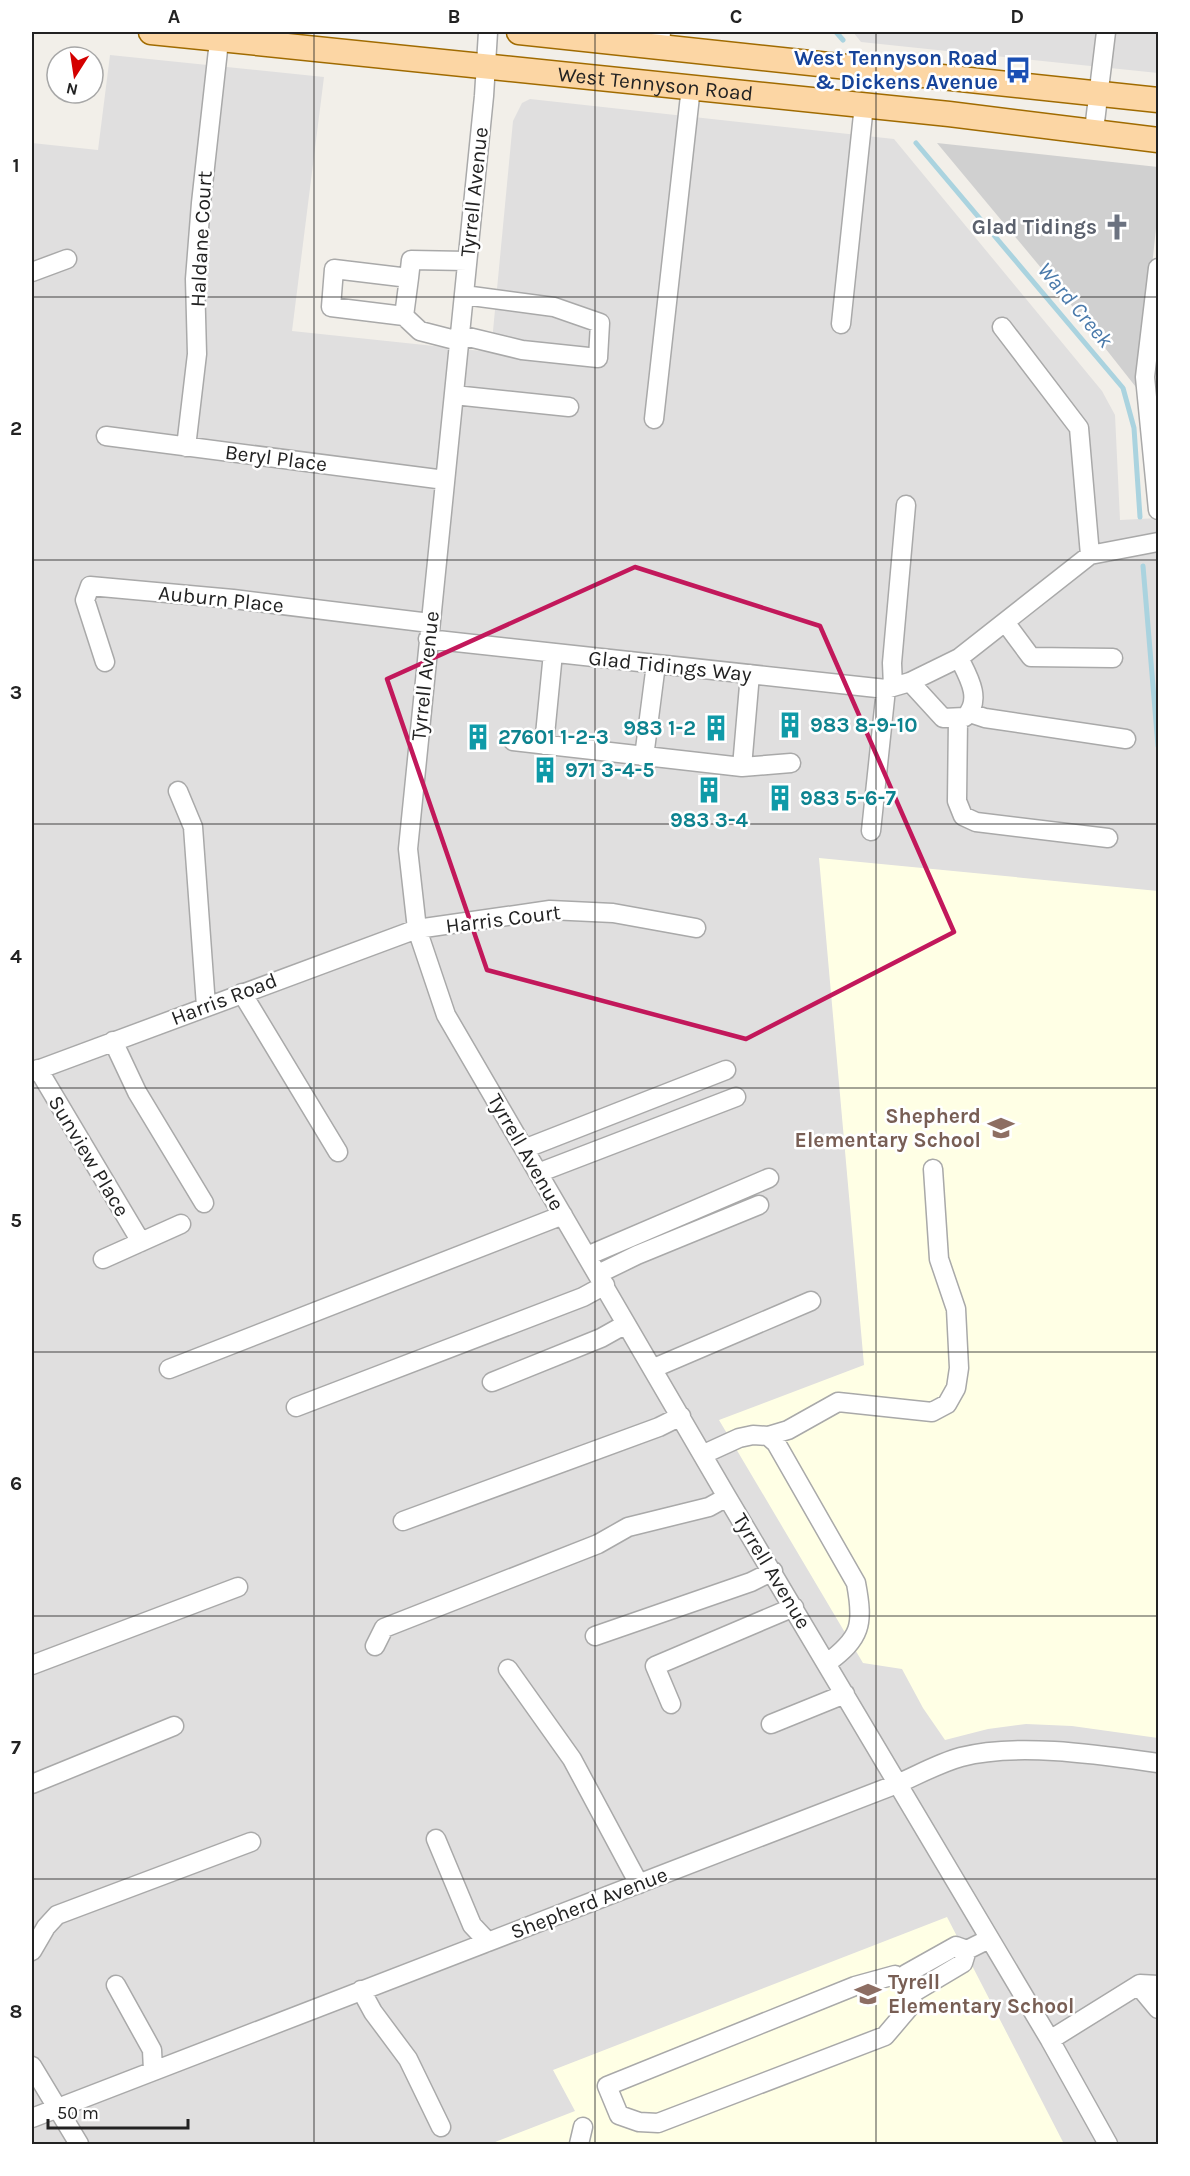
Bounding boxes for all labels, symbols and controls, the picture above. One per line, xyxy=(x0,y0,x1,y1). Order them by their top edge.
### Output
text: A xyxy=(168,5,181,28)
text: B xyxy=(448,5,460,28)
text: C xyxy=(730,5,742,28)
text: D xyxy=(1010,5,1024,28)
north arrow xyxy=(45,45,105,105)
place label: West Tennyson Road & Dickens Avenue xyxy=(794,46,998,94)
bus stop icon: West Tennyson Road & Dickens Avenue xyxy=(1003,55,1033,85)
street label: West Tennyson Road xyxy=(556,62,754,106)
text: N xyxy=(64,79,80,100)
street label: Tyrrell Avenue xyxy=(455,126,493,258)
text: 1 xyxy=(12,154,20,177)
street label: Haldane Court xyxy=(185,170,217,308)
church icon: Glad Tidings xyxy=(1102,212,1132,242)
place label: Glad Tidings xyxy=(972,215,1097,239)
water label: Ward Creek xyxy=(1032,257,1119,354)
text: 2 xyxy=(10,417,22,440)
street label: Beryl Place xyxy=(224,440,328,476)
street label: Auburn Place xyxy=(157,580,285,618)
street label: Tyrrell Avenue xyxy=(406,610,444,742)
street label: Glad Tidings Way xyxy=(587,646,753,687)
text: 3 xyxy=(10,681,22,704)
building icon: 983 8-9-10 xyxy=(775,710,805,740)
building icon: 983 1-2 xyxy=(701,713,731,743)
place label: 983 8-9-10 xyxy=(810,713,918,737)
place label: 983 1-2 xyxy=(623,716,696,740)
building icon: 27601 1-2-3 xyxy=(463,722,493,752)
place label: 27601 1-2-3 xyxy=(498,725,609,749)
building icon: 971 3-4-5 xyxy=(530,755,560,785)
place label: 971 3-4-5 xyxy=(565,758,655,782)
building icon: 983 3-4 xyxy=(694,775,724,805)
building icon: 983 5-6-7 xyxy=(765,783,795,813)
place label: 983 5-6-7 xyxy=(800,786,896,810)
place label: 983 3-4 xyxy=(670,808,749,832)
street label: Harris Court xyxy=(444,900,562,938)
text: 4 xyxy=(10,945,22,968)
street label: Harris Road xyxy=(168,968,280,1030)
street label: Tyrrell Avenue xyxy=(483,1089,569,1215)
street label: Sunview Place xyxy=(44,1091,134,1221)
place label: Shepherd Elementary School xyxy=(795,1104,981,1152)
school or university icon: Shepherd Elementary School xyxy=(986,1113,1016,1143)
text: 5 xyxy=(10,1209,22,1232)
text: 6 xyxy=(10,1472,22,1495)
street label: Tyrrell Avenue xyxy=(728,1509,816,1633)
text: 7 xyxy=(11,1736,21,1759)
street label: Shepherd Avenue xyxy=(507,1862,671,1944)
place label: Tyrell Elementary School xyxy=(888,1970,1074,2018)
school or university icon: Tyrell Elementary School xyxy=(853,1979,883,2009)
text: 8 xyxy=(10,2000,22,2023)
scale bar xyxy=(48,2092,188,2130)
text: 50 m xyxy=(57,2102,99,2124)

